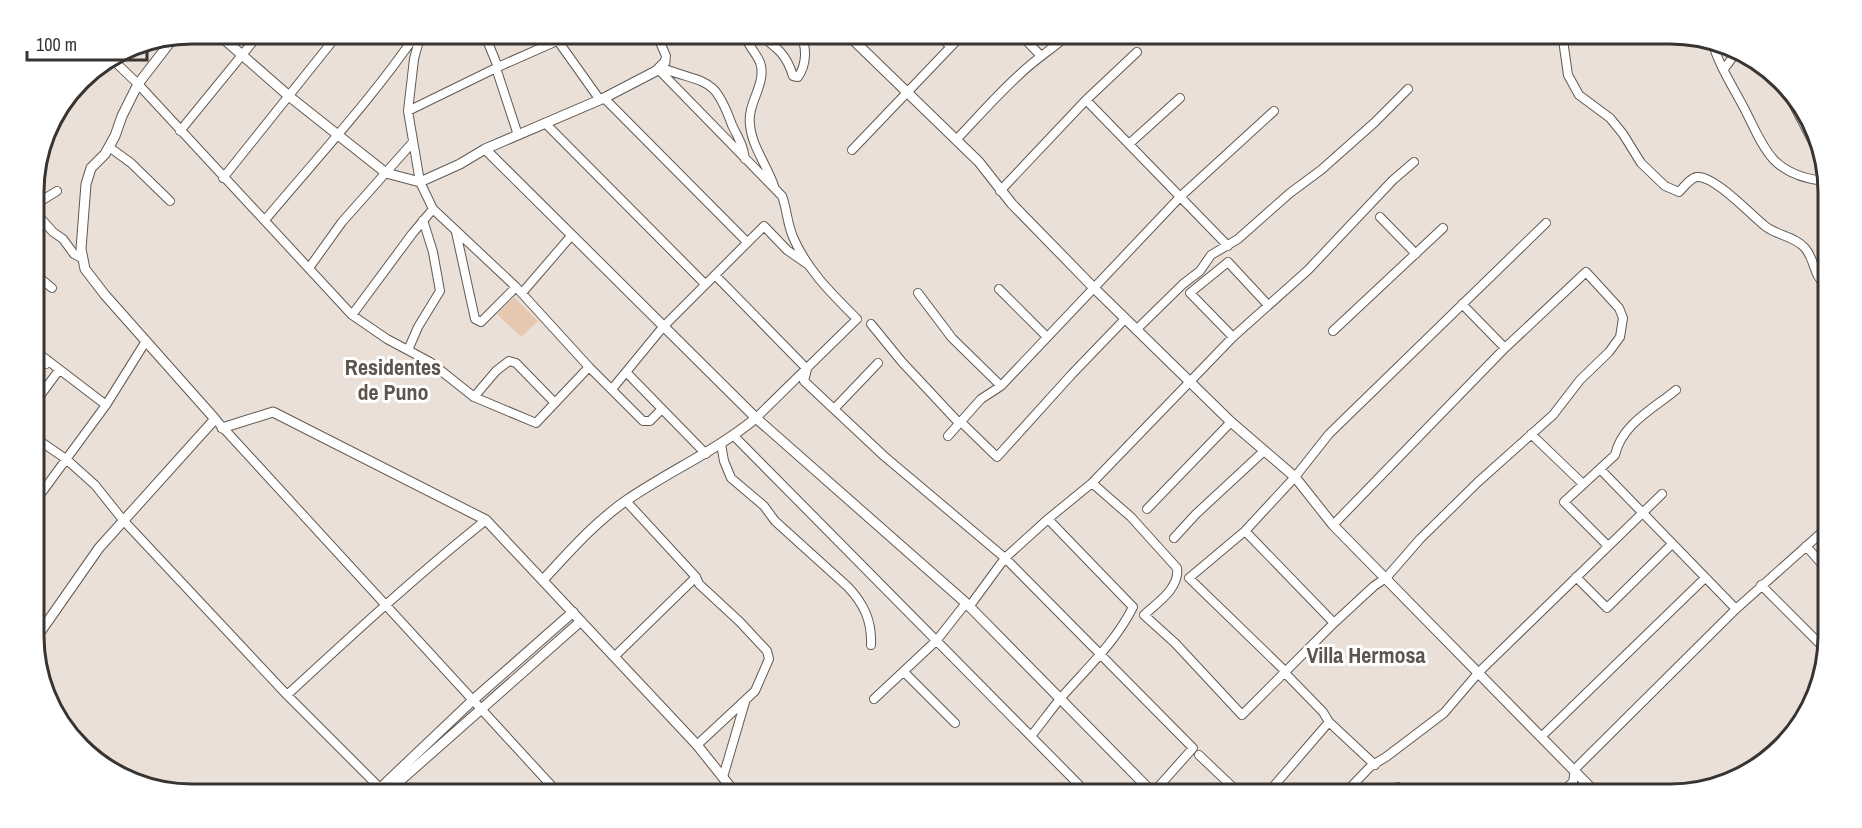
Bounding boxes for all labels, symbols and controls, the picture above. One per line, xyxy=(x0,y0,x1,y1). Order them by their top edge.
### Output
scale bar xyxy=(27,24,147,62)
text: 100 m xyxy=(36,32,77,57)
district label: Residentes de Puno xyxy=(345,352,441,407)
district label: Villa Hermosa xyxy=(1306,640,1426,670)

